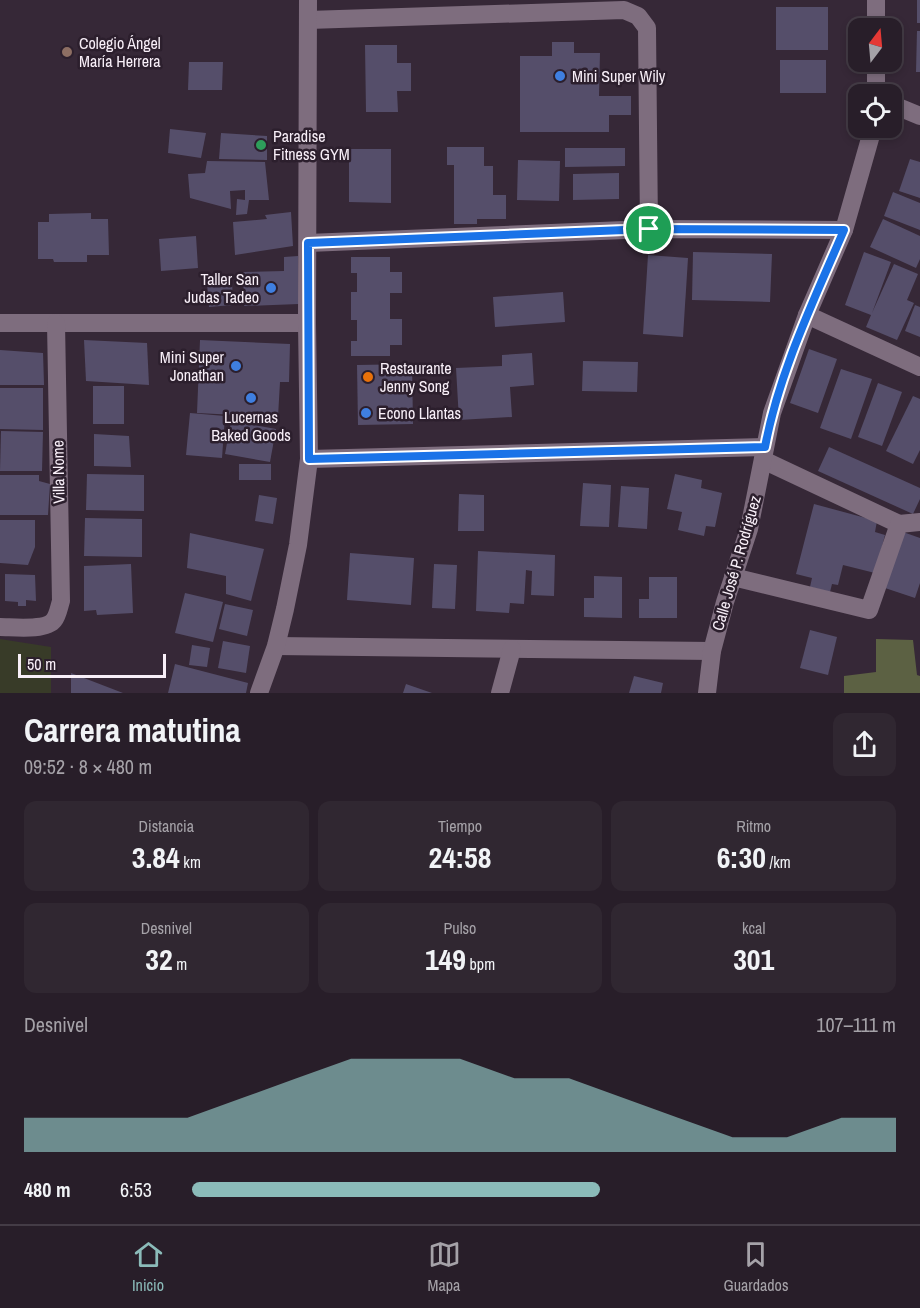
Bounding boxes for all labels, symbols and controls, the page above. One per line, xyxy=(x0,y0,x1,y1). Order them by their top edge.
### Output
north arrow xyxy=(848,18,902,72)
map controls xyxy=(848,18,902,138)
place label: Colegio Ángel María Herrera xyxy=(79,32,161,72)
marker: Colegio Ángel María Herrera xyxy=(60,45,74,59)
place label: Mini Super Wily xyxy=(572,65,666,87)
marker: Mini Super Wily xyxy=(553,69,567,83)
button: locate xyxy=(848,84,902,138)
place label: Paradise Fitness GYM xyxy=(273,125,350,165)
marker: Paradise Fitness GYM xyxy=(254,138,268,152)
pin xyxy=(623,203,674,254)
icon: arrive xyxy=(632,212,665,245)
place label: Taller San Judas Tadeo xyxy=(185,268,259,308)
marker: Taller San Judas Tadeo xyxy=(264,281,278,295)
place label: Mini Super Jonathan xyxy=(160,346,225,386)
place label: Restaurante Jenny Song xyxy=(380,357,451,397)
marker: Mini Super Jonathan xyxy=(229,359,243,373)
marker: Restaurante Jenny Song xyxy=(361,370,375,384)
marker: Lucernas Baked Goods xyxy=(244,391,258,405)
place label: Econo Llantas xyxy=(378,402,461,424)
place label: Lucernas Baked Goods xyxy=(211,406,291,446)
marker: Econo Llantas xyxy=(359,406,373,420)
street label: Villa Nome xyxy=(46,440,70,504)
street label: Calle José P. Rodríguez xyxy=(706,492,766,633)
scale bar xyxy=(18,651,166,678)
text: 50 m xyxy=(27,653,56,675)
text: Carrera matutina xyxy=(24,708,241,752)
button: share xyxy=(833,713,896,776)
text: 09:52 · 8 × 480 m xyxy=(24,753,152,780)
text: Distancia xyxy=(139,815,194,837)
text: Tiempo xyxy=(438,815,482,837)
text: Ritmo xyxy=(736,815,771,837)
text: 3.84 xyxy=(132,837,180,877)
text: 24:58 xyxy=(429,837,491,877)
text: 6:30 xyxy=(717,837,766,877)
text: km xyxy=(180,851,201,873)
text: /km xyxy=(766,851,791,873)
text: Desnivel xyxy=(141,917,192,939)
text: Pulso xyxy=(444,917,476,939)
text: kcal xyxy=(742,917,765,939)
text: 32 xyxy=(145,939,173,979)
text: 149 xyxy=(425,939,466,979)
text: 301 xyxy=(733,939,774,979)
text: m xyxy=(173,953,187,975)
text: bpm xyxy=(466,953,495,975)
text: Desnivel xyxy=(24,1011,88,1038)
text: 107–111 m xyxy=(816,1011,896,1038)
text: 480 m xyxy=(24,1176,71,1203)
text: 6:53 xyxy=(120,1176,152,1203)
tab: Inicio xyxy=(132,1238,165,1296)
tab: Mapa xyxy=(428,1238,461,1296)
tab: Guardados xyxy=(724,1238,788,1296)

